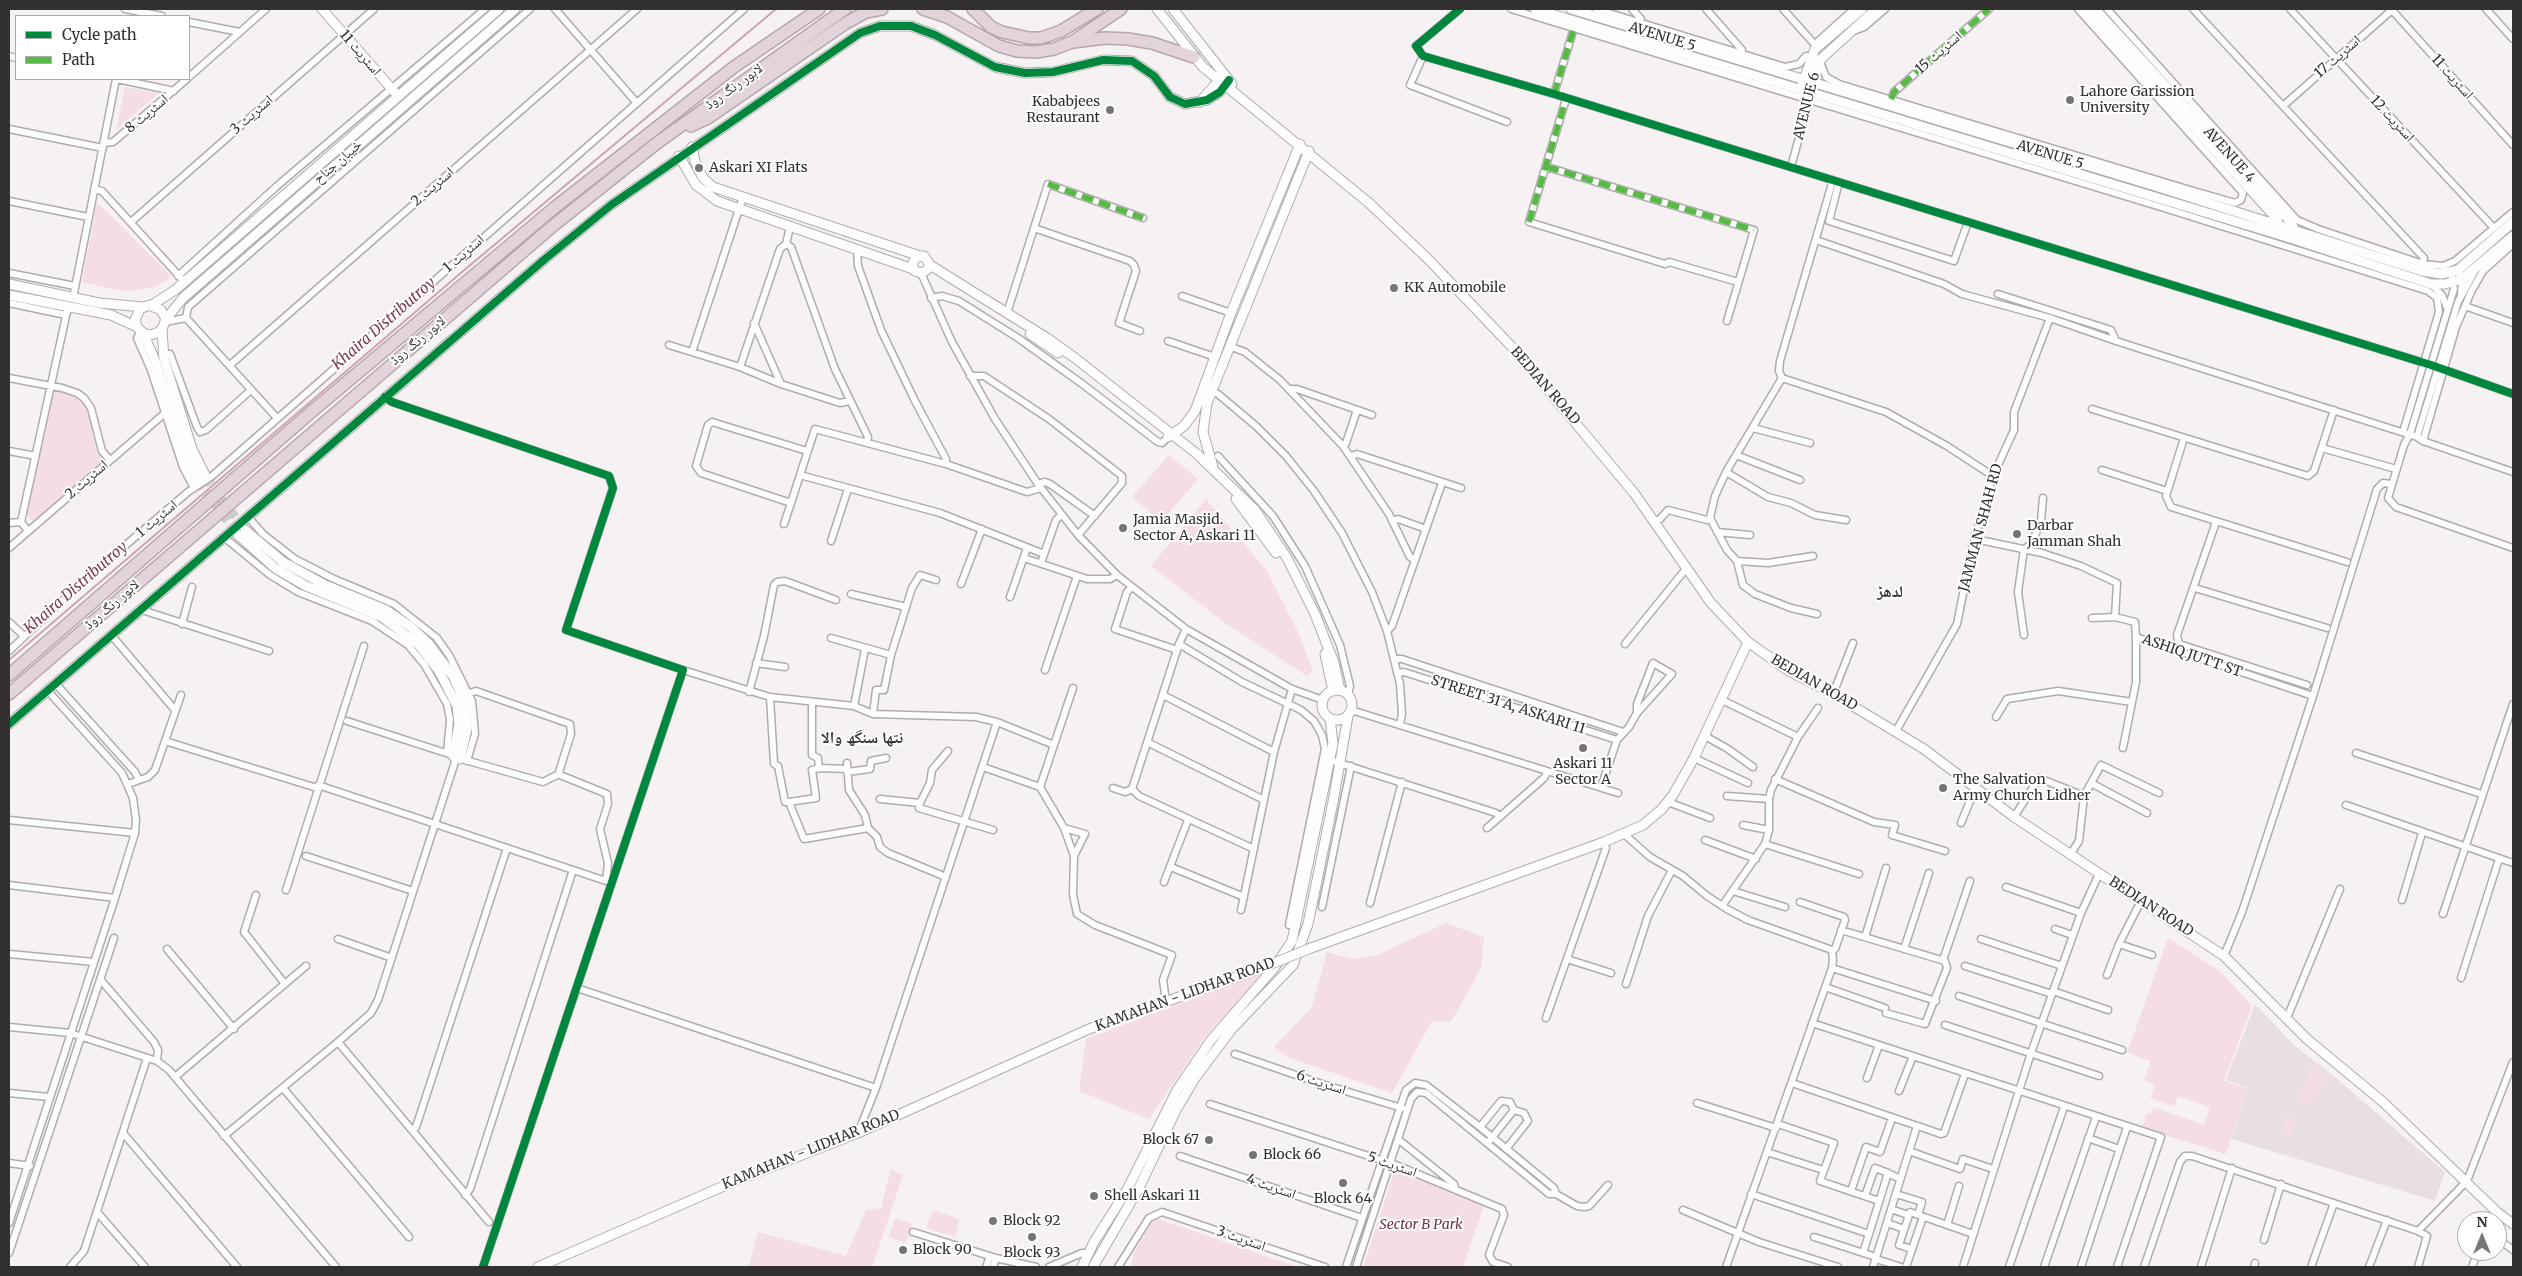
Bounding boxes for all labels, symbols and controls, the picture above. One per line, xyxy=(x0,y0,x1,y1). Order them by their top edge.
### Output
legend xyxy=(15,15,190,80)
street label: AVENUE 5 xyxy=(1627,19,1697,55)
text: Cycle path xyxy=(62,25,137,44)
street label: اسٹریٹ 11 xyxy=(336,27,384,79)
street label: اسٹریٹ 15 xyxy=(1912,28,1966,78)
street label: اسٹریٹ 17 xyxy=(2311,32,2365,82)
text: Path xyxy=(62,50,95,69)
street label: اسٹریٹ 11 xyxy=(2427,51,2477,103)
street label: لاہور رنگ روڈ xyxy=(702,60,766,114)
street label: AVENUE 6 xyxy=(1790,70,1824,142)
place label: Lahore Garission University xyxy=(2080,84,2194,116)
street label: اسٹریٹ 8 xyxy=(122,91,172,137)
street label: اسٹریٹ 3 xyxy=(227,92,277,138)
street label: اسٹریٹ 12 xyxy=(2366,92,2418,146)
place label: Kababjees Restaurant xyxy=(1026,94,1100,126)
marker: Lahore Garission University xyxy=(2064,94,2076,106)
marker: Kababjees Restaurant xyxy=(1104,104,1116,116)
street label: AVENUE 4 xyxy=(2200,124,2258,186)
street label: خیبان جناح xyxy=(310,136,366,188)
street label: AVENUE 5 xyxy=(2015,137,2085,173)
place label: Askari XI Flats xyxy=(709,160,808,176)
marker: Askari XI Flats xyxy=(693,162,705,174)
street label: اسٹریٹ 2 xyxy=(408,164,458,210)
street label: اسٹریٹ 1 xyxy=(440,232,488,276)
water label: Khaira Distributroy xyxy=(329,274,439,374)
place label: KK Automobile xyxy=(1404,280,1506,296)
marker: KK Automobile xyxy=(1388,282,1400,294)
street label: لاہور رنگ روڈ xyxy=(387,313,449,369)
street label: BEDIAN ROAD xyxy=(1507,344,1583,428)
street label: اسٹریٹ 2 xyxy=(62,457,112,503)
street label: JAMMAN SHAH RD xyxy=(1956,462,2006,594)
street label: اسٹریٹ 1 xyxy=(133,497,181,541)
place label: Jamia Masjid. Sector A, Askari 11 xyxy=(1133,512,1255,544)
place label: Darbar Jamman Shah xyxy=(2027,518,2121,550)
marker: Jamia Masjid. Sector A, Askari 11 xyxy=(1117,522,1129,534)
marker: Darbar Jamman Shah xyxy=(2011,528,2023,540)
water label: Khaira Distributroy xyxy=(21,538,131,638)
street label: لاہور رنگ روڈ xyxy=(81,576,143,634)
district label: لدھڑ xyxy=(1877,582,1903,602)
street label: ASHIQ JUTT ST xyxy=(2140,631,2244,681)
street label: BEDIAN ROAD xyxy=(1768,651,1860,715)
street label: STREET 31 A, ASKARI 11 xyxy=(1429,672,1587,738)
district label: نتھا سنگھ والا xyxy=(821,728,903,748)
marker: Askari 11 Sector A xyxy=(1577,742,1589,754)
place label: Askari 11 Sector A xyxy=(1553,756,1613,789)
place label: The Salvation Army Church Lidher xyxy=(1953,772,2091,804)
marker: The Salvation Army Church Lidher xyxy=(1937,782,1949,794)
street label: BEDIAN ROAD xyxy=(2106,873,2196,941)
street label: KAMAHAN - LIDHAR ROAD xyxy=(1093,955,1277,1035)
street label: اسٹریٹ 6 xyxy=(1294,1067,1348,1099)
street label: KAMAHAN - LIDHAR ROAD xyxy=(720,1107,902,1193)
place label: Block 67 xyxy=(1142,1132,1199,1148)
marker: Block 67 xyxy=(1203,1134,1215,1146)
place label: Block 66 xyxy=(1263,1147,1321,1163)
marker: Block 66 xyxy=(1247,1149,1259,1161)
street label: اسٹریٹ 5 xyxy=(1365,1149,1419,1181)
street label: اسٹریٹ 4 xyxy=(1244,1171,1298,1203)
marker: Block 64 xyxy=(1337,1177,1349,1189)
place label: Shell Askari 11 xyxy=(1104,1188,1200,1204)
marker: Shell Askari 11 xyxy=(1088,1190,1100,1202)
place label: Block 64 xyxy=(1314,1191,1372,1207)
north arrow xyxy=(2457,1211,2507,1261)
place label: Block 92 xyxy=(1003,1213,1061,1229)
text: N xyxy=(2476,1213,2488,1231)
marker: Block 92 xyxy=(987,1215,999,1227)
park label: Sector B Park xyxy=(1379,1217,1463,1233)
street label: اسٹریٹ 3 xyxy=(1214,1223,1268,1255)
marker: Block 93 xyxy=(1026,1231,1038,1243)
place label: Block 90 xyxy=(913,1242,972,1258)
marker: Block 90 xyxy=(897,1244,909,1256)
place label: Block 93 xyxy=(1003,1245,1061,1261)

